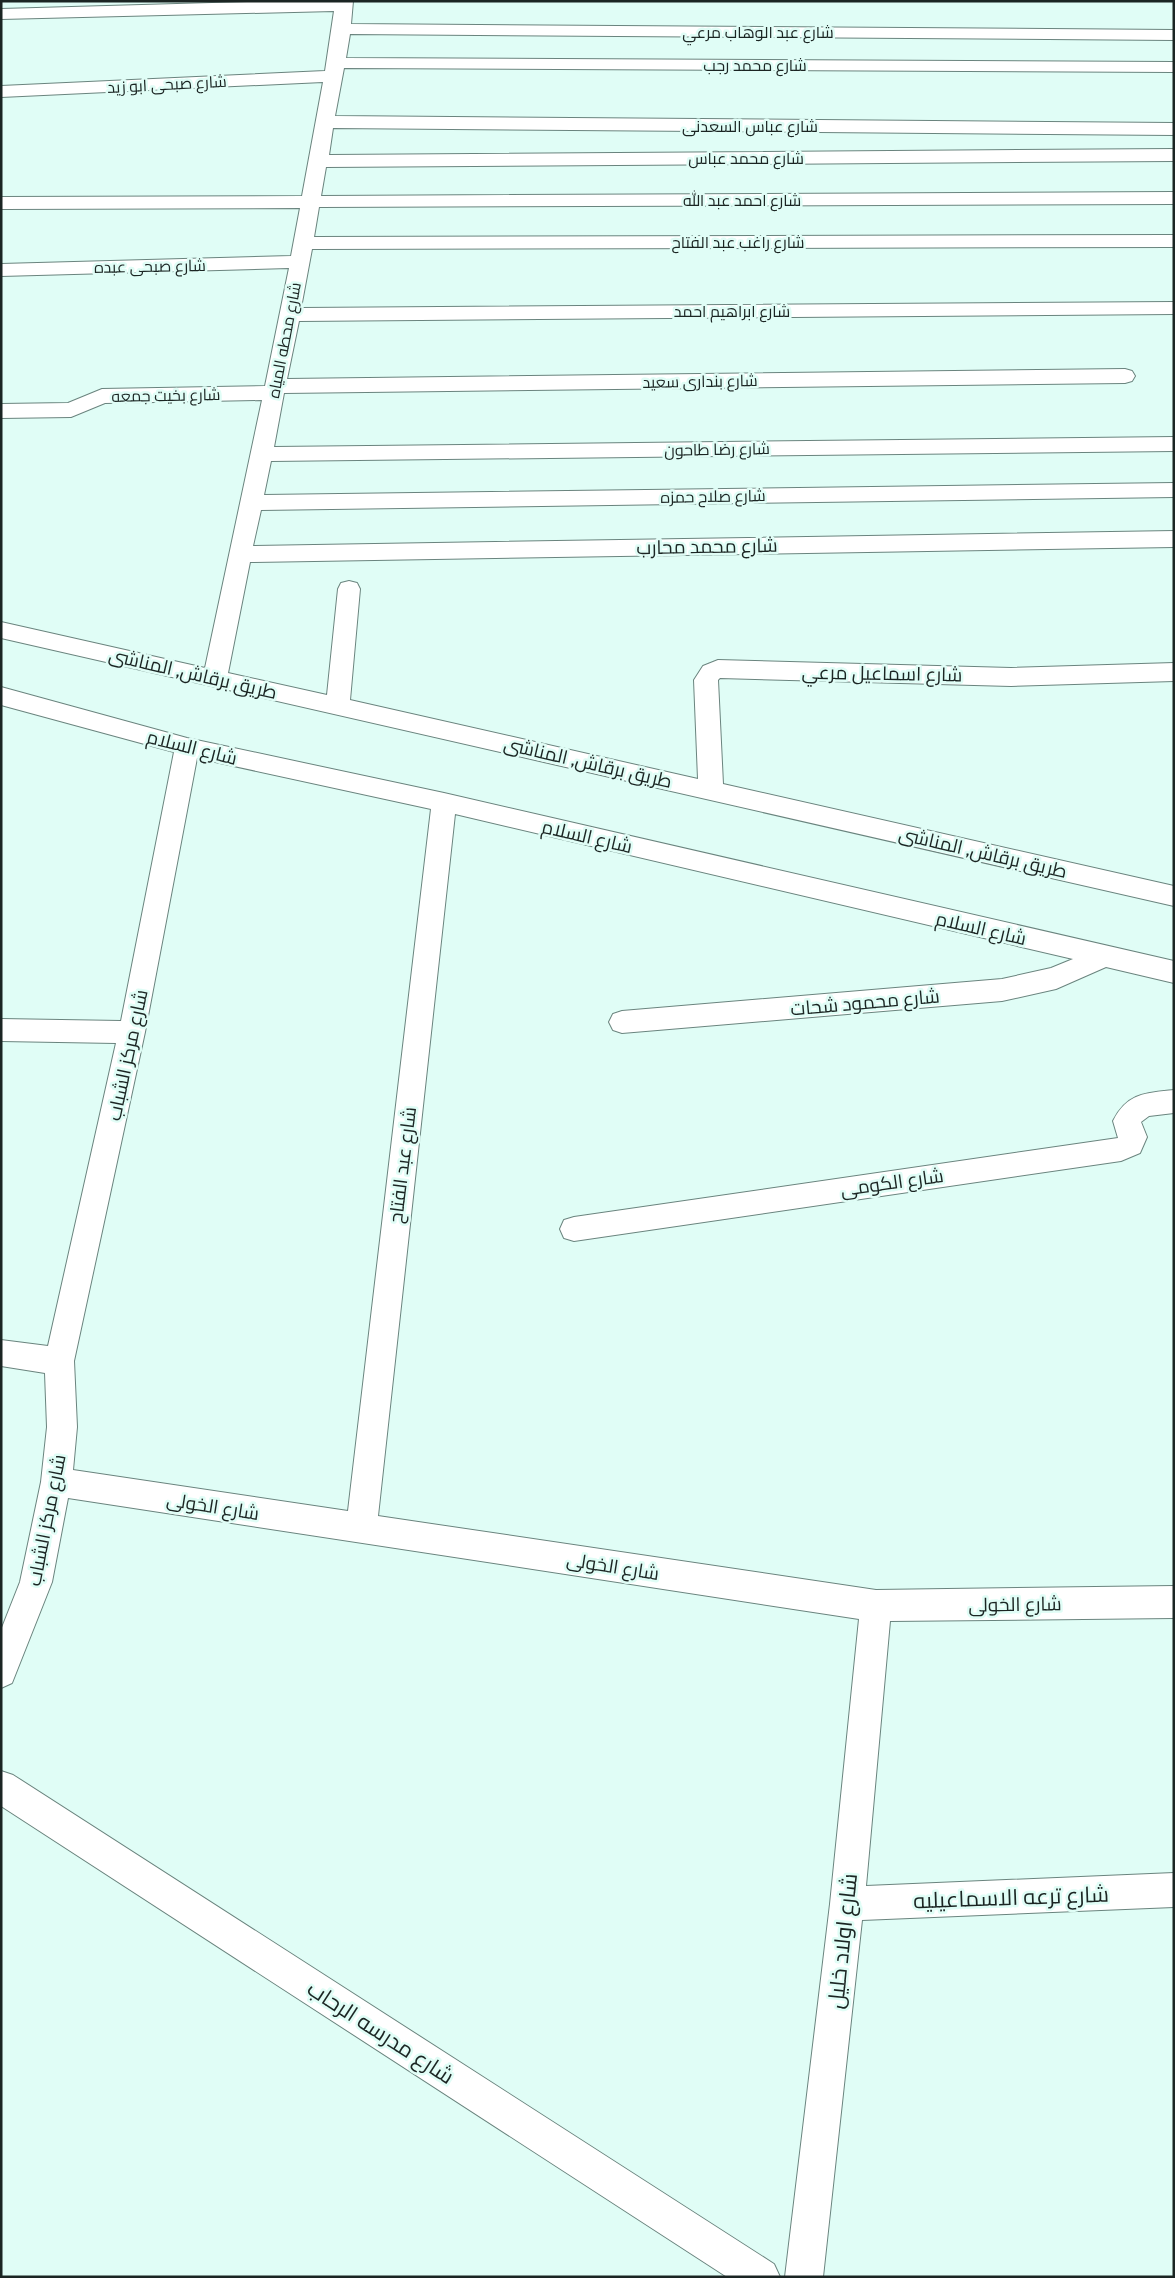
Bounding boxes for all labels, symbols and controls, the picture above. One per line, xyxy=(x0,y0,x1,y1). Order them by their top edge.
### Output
street label: شارع عبد الوهاب مرعي xyxy=(682,23,834,46)
street label: شارع محمد رجب xyxy=(703,56,807,77)
street label: شارع صبحى ابو زيد xyxy=(107,72,227,99)
street label: شارع عباس السعدنى xyxy=(682,117,818,138)
street label: شارع محمد عباس xyxy=(688,149,804,170)
street label: شارع احمد عبد الله xyxy=(683,190,801,212)
street label: شارع راغب عبد الفتاح xyxy=(671,233,805,254)
street label: شارع صبحى عبده xyxy=(94,256,206,279)
street label: شارع محطه المياه xyxy=(264,281,307,400)
street label: شارع ابراهيم احمد xyxy=(674,302,790,323)
street label: شارع بندارى سعيد xyxy=(642,371,758,394)
street label: شارع بخيت جمعه xyxy=(111,385,221,408)
street label: شارع رضا طاحون xyxy=(664,439,770,462)
street label: شارع صلاح حمزه xyxy=(660,486,766,509)
street label: شارع محمد محارب xyxy=(636,534,778,561)
street label: طريق برقاش, المناشى xyxy=(106,643,279,705)
street label: شارع اسماعيل مرعي xyxy=(801,661,963,689)
street label: شارع السلام xyxy=(144,725,239,772)
street label: طريق برقاش, المناشى xyxy=(501,732,674,794)
street label: شارع السلام xyxy=(539,815,634,860)
street label: طريق برقاش, المناشى xyxy=(896,822,1069,884)
street label: شارع السلام xyxy=(933,907,1028,952)
street label: شارع محمود شحات xyxy=(789,985,941,1022)
street label: شارع مركز الشباب xyxy=(102,987,155,1123)
street label: شارع عبد الفتاح xyxy=(384,1106,423,1225)
street label: شارع الكومى xyxy=(839,1164,945,1203)
street label: شارع مركز الشباب xyxy=(22,1452,73,1588)
street label: شارع الخولى xyxy=(165,1488,261,1527)
street label: شارع الخولى xyxy=(565,1548,661,1587)
street label: شارع الخولى xyxy=(968,1592,1062,1619)
street label: شارع اولاد خليل xyxy=(822,1872,864,2010)
street label: شارع ترعه الاسماعيليه xyxy=(913,1881,1109,1915)
street label: شارع مدرسه الرحاب xyxy=(302,1975,459,2091)

